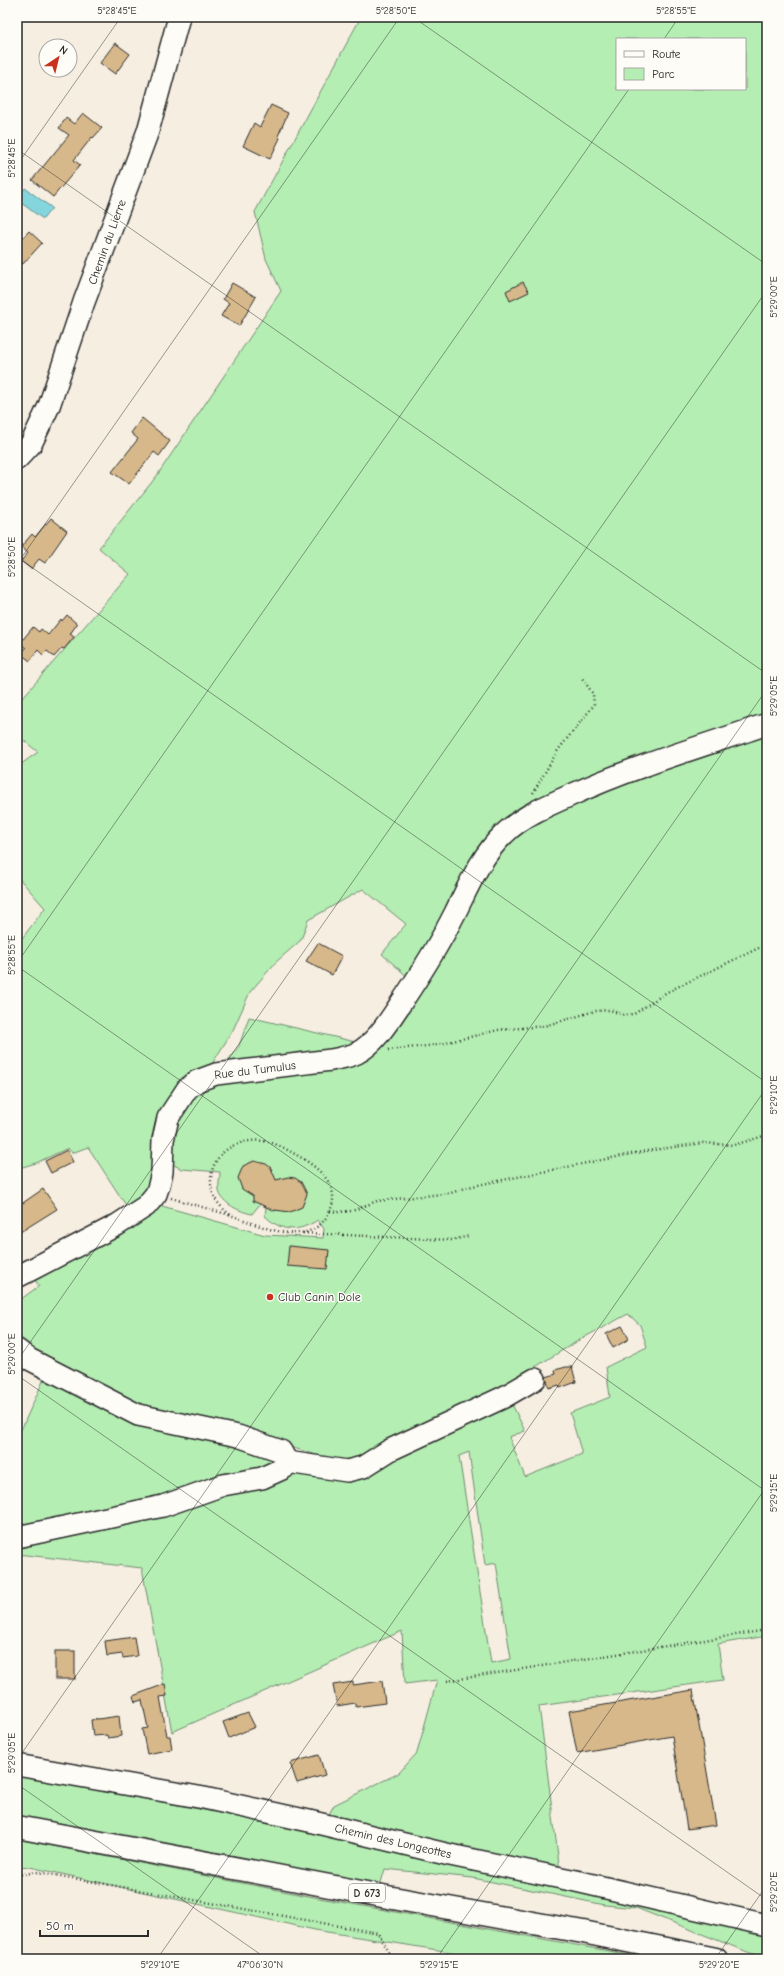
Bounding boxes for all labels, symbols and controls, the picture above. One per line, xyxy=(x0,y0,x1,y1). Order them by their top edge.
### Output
text: 5°28'45"E xyxy=(97,5,137,17)
text: 5°28'50"E xyxy=(376,5,416,17)
text: 5°28'55"E xyxy=(656,5,696,17)
north arrow xyxy=(38,38,78,78)
legend xyxy=(616,38,746,90)
text: N xyxy=(57,43,70,58)
text: Route xyxy=(652,47,681,61)
text: Parc xyxy=(652,67,675,81)
text: 5°28'45"E xyxy=(6,138,18,178)
street label: Chemin du Lierre xyxy=(85,197,129,287)
text: 5°29'00"E xyxy=(768,276,780,318)
text: 5°28'50"E xyxy=(6,537,18,577)
text: 5°29'05"E xyxy=(768,676,780,716)
text: 5°28'55"E xyxy=(6,935,18,975)
street label: Rue du Tumulus xyxy=(213,1058,297,1082)
text: 5°29'10"E xyxy=(768,1075,780,1115)
place label: Club Canin Dole xyxy=(278,1290,361,1304)
marker: Club Canin Dole xyxy=(265,1292,275,1302)
text: 5°29'00"E xyxy=(6,1333,18,1375)
text: 5°29'15"E xyxy=(768,1474,780,1512)
text: 5°29'05"E xyxy=(6,1733,18,1773)
street label: Chemin des Longeottes xyxy=(333,1821,453,1861)
text: 5°29'20"E xyxy=(768,1872,780,1912)
road number: D 673 xyxy=(349,1884,385,1902)
scale bar xyxy=(40,1912,148,1938)
text: 50 m xyxy=(46,1919,74,1933)
text: 5°29'10"E xyxy=(140,1959,180,1971)
text: 47°06'30"N xyxy=(237,1959,283,1971)
text: 5°29'15"E xyxy=(420,1959,458,1971)
text: 5°29'20"E xyxy=(699,1959,739,1971)

